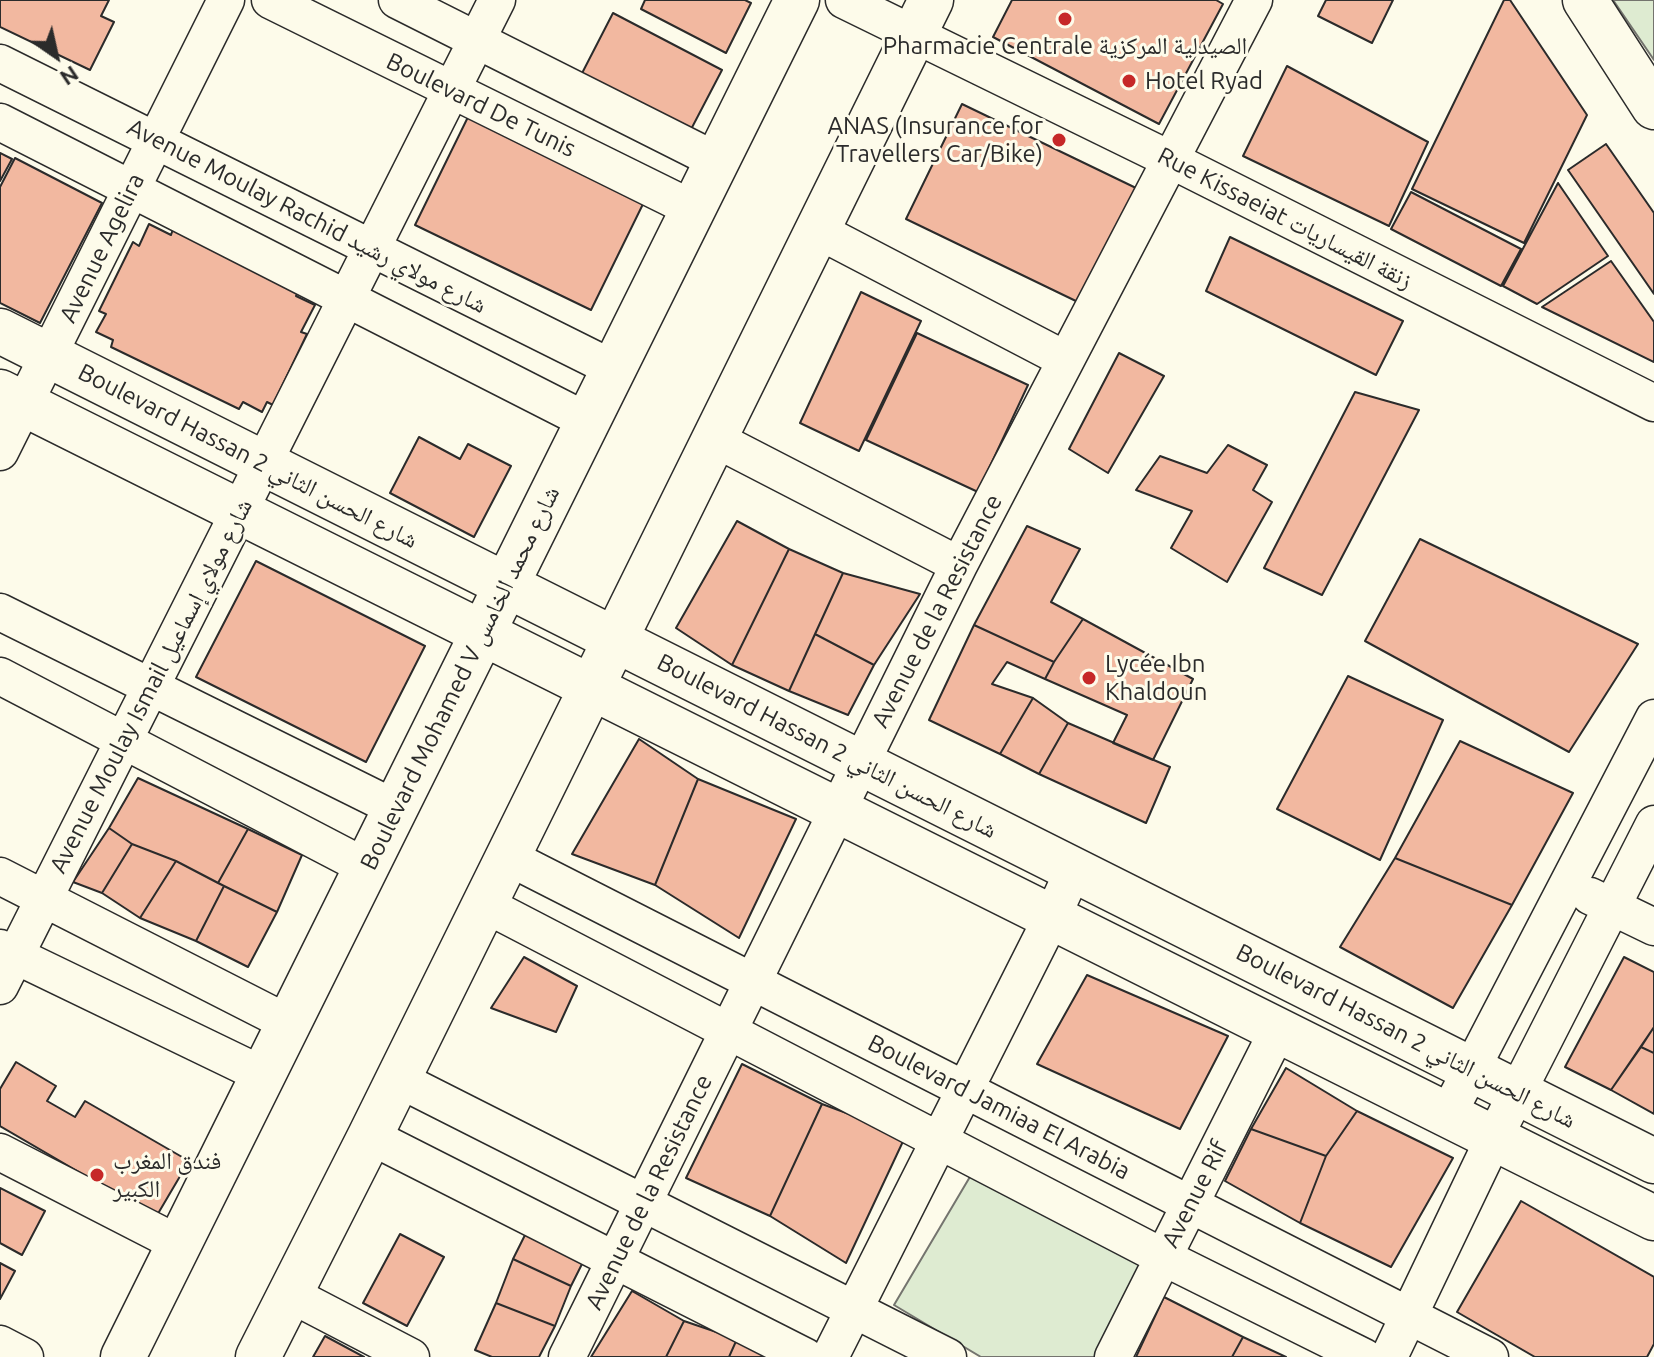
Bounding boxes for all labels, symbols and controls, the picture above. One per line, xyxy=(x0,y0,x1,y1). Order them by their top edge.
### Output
marker: Pharmacie Centrale الصيدلية المركزية xyxy=(1056,10,1074,28)
north arrow xyxy=(16,16,96,96)
place label: Pharmacie Centrale الصيدلية المركزية xyxy=(883,32,1247,60)
street label: Boulevard De Tunis xyxy=(382,47,580,163)
text: N xyxy=(56,61,84,91)
place label: Hotel Ryad xyxy=(1145,67,1263,95)
marker: Hotel Ryad xyxy=(1120,72,1138,90)
place label: ANAS (Insurance for Travellers Car/Bike) xyxy=(827,112,1043,168)
street label: Avenue Moulay Rachid شارع مولاي رشيد xyxy=(123,113,491,319)
marker: ANAS (Insurance for Travellers Car/Bike) xyxy=(1050,131,1068,149)
street label: Rue Kissaeiat زنقة القيساريات xyxy=(1153,141,1417,295)
street label: Avenue Agelira xyxy=(53,169,151,327)
street label: Boulevard Hassan 2 شارع الحسن الثاني xyxy=(73,357,423,555)
street label: Boulevard Mohamed V شارع محمد الخامس xyxy=(354,481,566,875)
street label: Avenue de la Resistance xyxy=(866,490,1008,732)
street label: Avenue Moulay Ismail شارع مولاي إسماعيل xyxy=(44,494,258,878)
street label: Boulevard Hassan 2 شارع الحسن الثاني xyxy=(652,647,1002,845)
place label: Lycée Ibn Khaldoun xyxy=(1105,650,1207,706)
marker: Lycée Ibn Khaldoun xyxy=(1080,669,1098,687)
street label: Boulevard Hassan 2 شارع الحسن الثاني xyxy=(1231,937,1581,1135)
street label: Boulevard Jamiaa El Arabia xyxy=(863,1028,1135,1186)
street label: Avenue de la Resistance xyxy=(580,1070,718,1314)
street label: Avenue Rif xyxy=(1156,1136,1234,1252)
place label: فندق المغرب الكبير xyxy=(113,1147,221,1203)
marker: فندق المغرب الكبير xyxy=(88,1166,106,1184)

